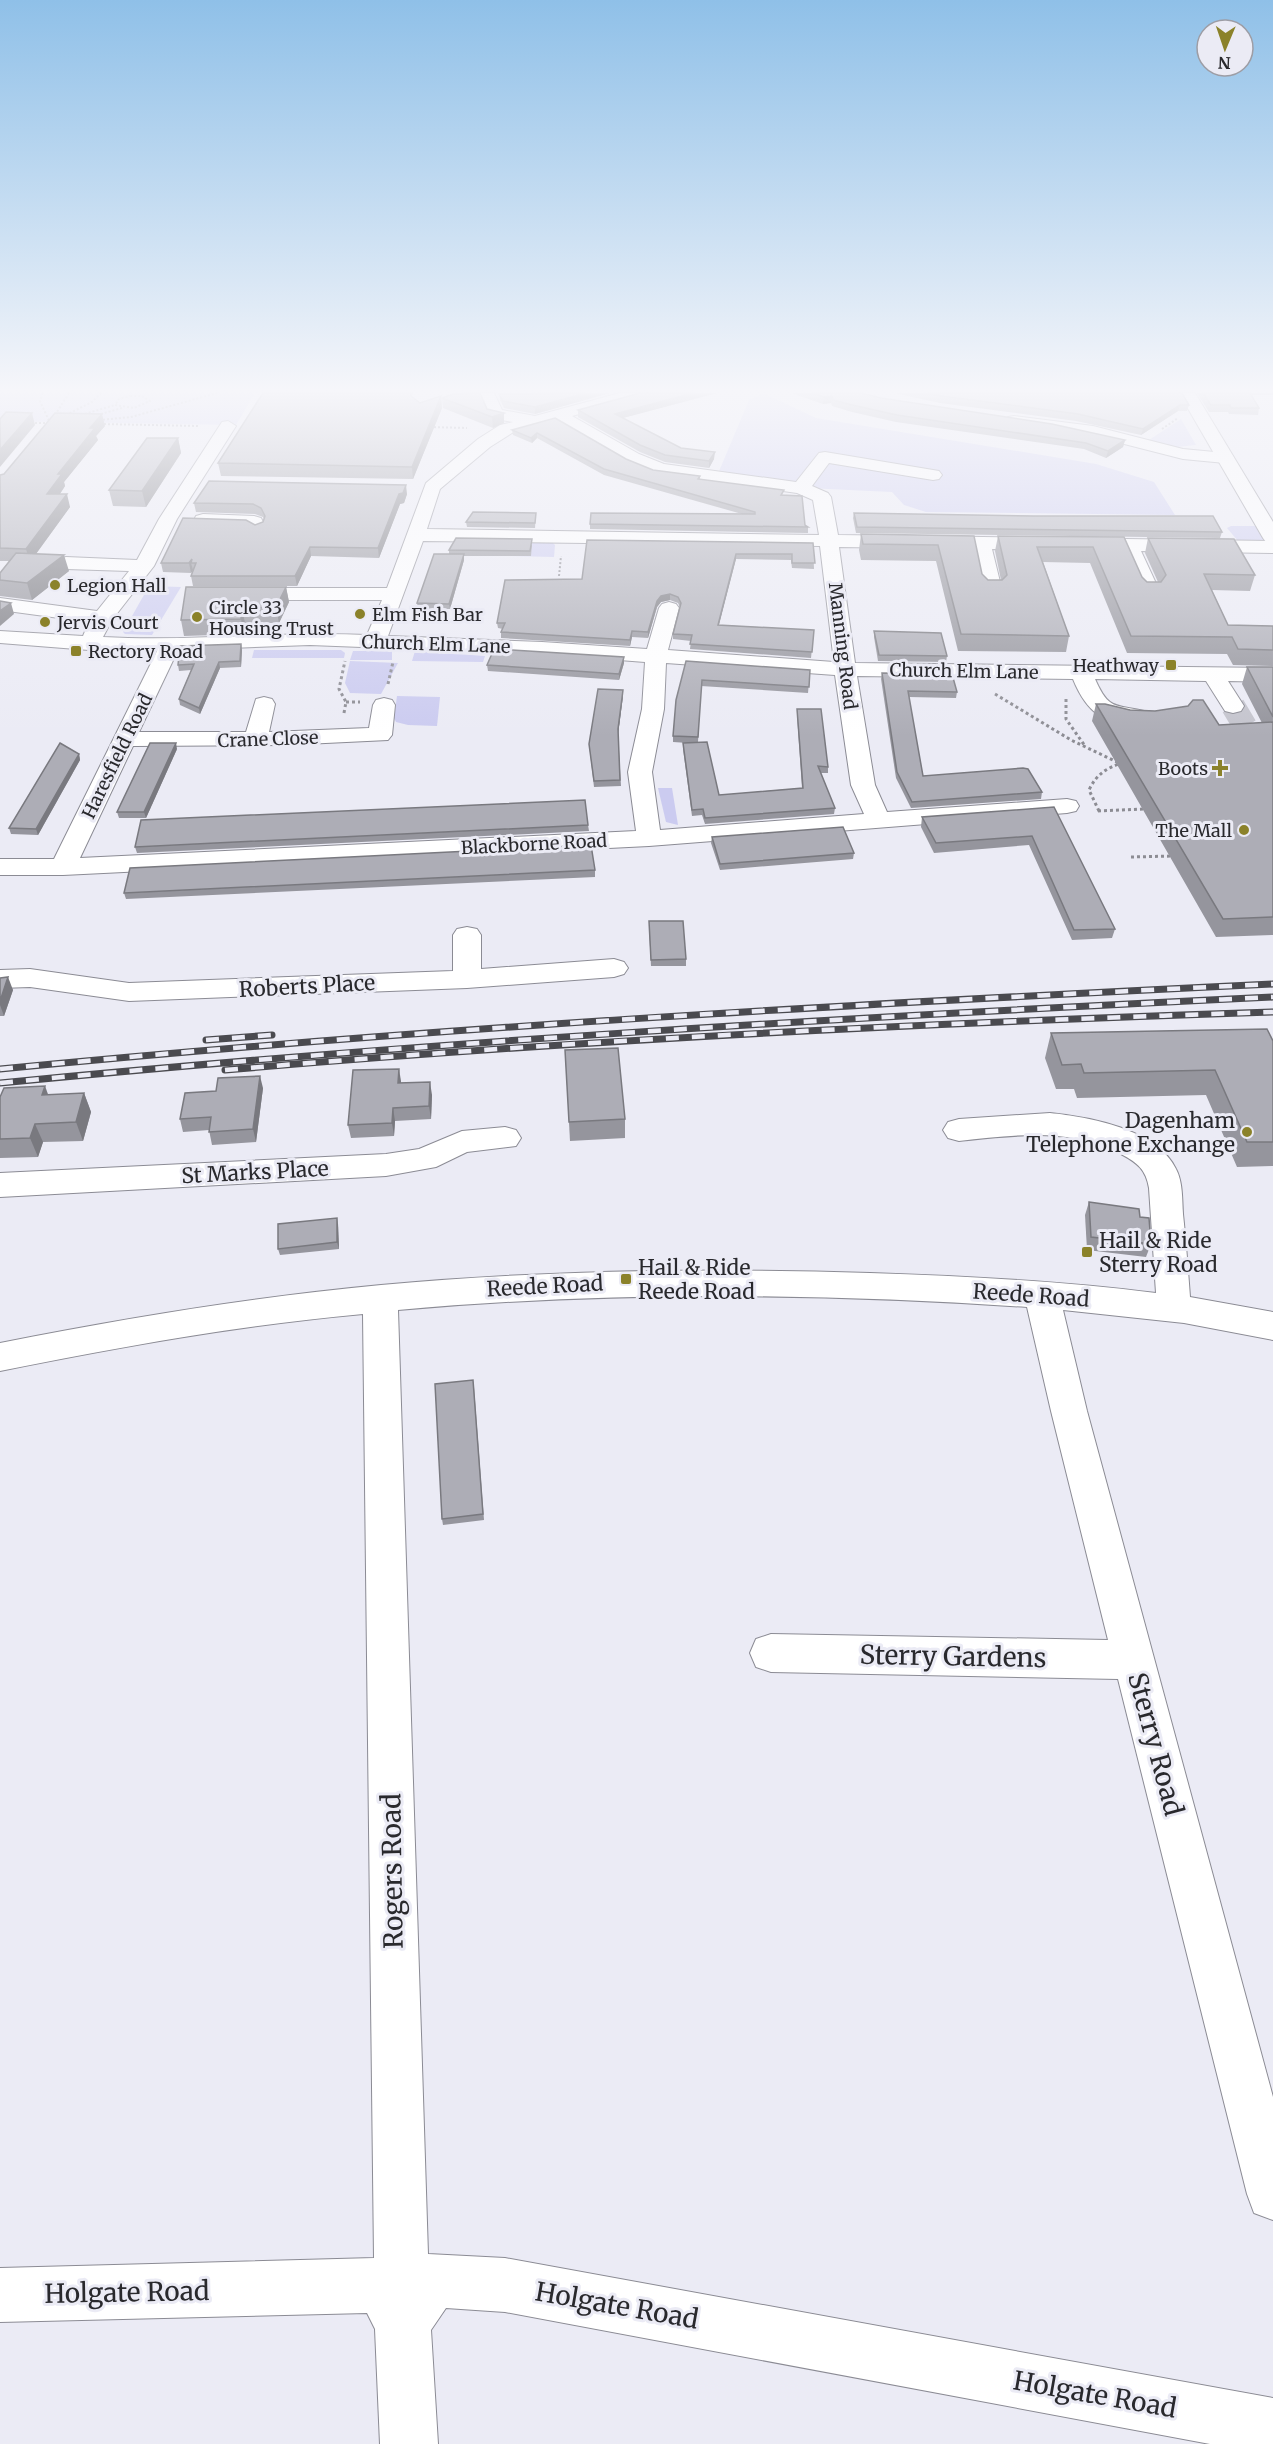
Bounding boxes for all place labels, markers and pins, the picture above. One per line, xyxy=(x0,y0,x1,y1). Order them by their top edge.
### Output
place label: Legion Hall xyxy=(67,574,167,597)
marker: Legion Hall xyxy=(48,578,62,592)
place label: Circle 33 Housing Trust xyxy=(209,596,334,640)
place label: Elm Fish Bar xyxy=(372,603,483,626)
marker: Elm Fish Bar xyxy=(353,607,367,621)
marker: Circle 33 Housing Trust xyxy=(190,610,204,624)
place label: Jervis Court xyxy=(56,611,159,634)
marker: Jervis Court xyxy=(38,615,52,629)
place label: Rectory Road xyxy=(88,640,203,663)
marker: Rectory Road xyxy=(69,644,83,658)
place label: Heathway xyxy=(1073,654,1160,677)
marker: Heathway xyxy=(1164,658,1178,672)
place label: Boots xyxy=(1158,757,1208,780)
marker: Boots xyxy=(1213,761,1227,775)
place label: The Mall xyxy=(1155,819,1232,842)
marker: The Mall xyxy=(1237,823,1251,837)
place label: Dagenham Telephone Exchange xyxy=(1026,1107,1235,1158)
marker: Dagenham Telephone Exchange xyxy=(1240,1125,1254,1139)
place label: Hail & Ride Sterry Road xyxy=(1099,1227,1218,1278)
marker: Hail & Ride Sterry Road xyxy=(1080,1245,1094,1259)
place label: Hail & Ride Reede Road xyxy=(638,1254,755,1305)
marker: Hail & Ride Reede Road xyxy=(619,1272,633,1286)

